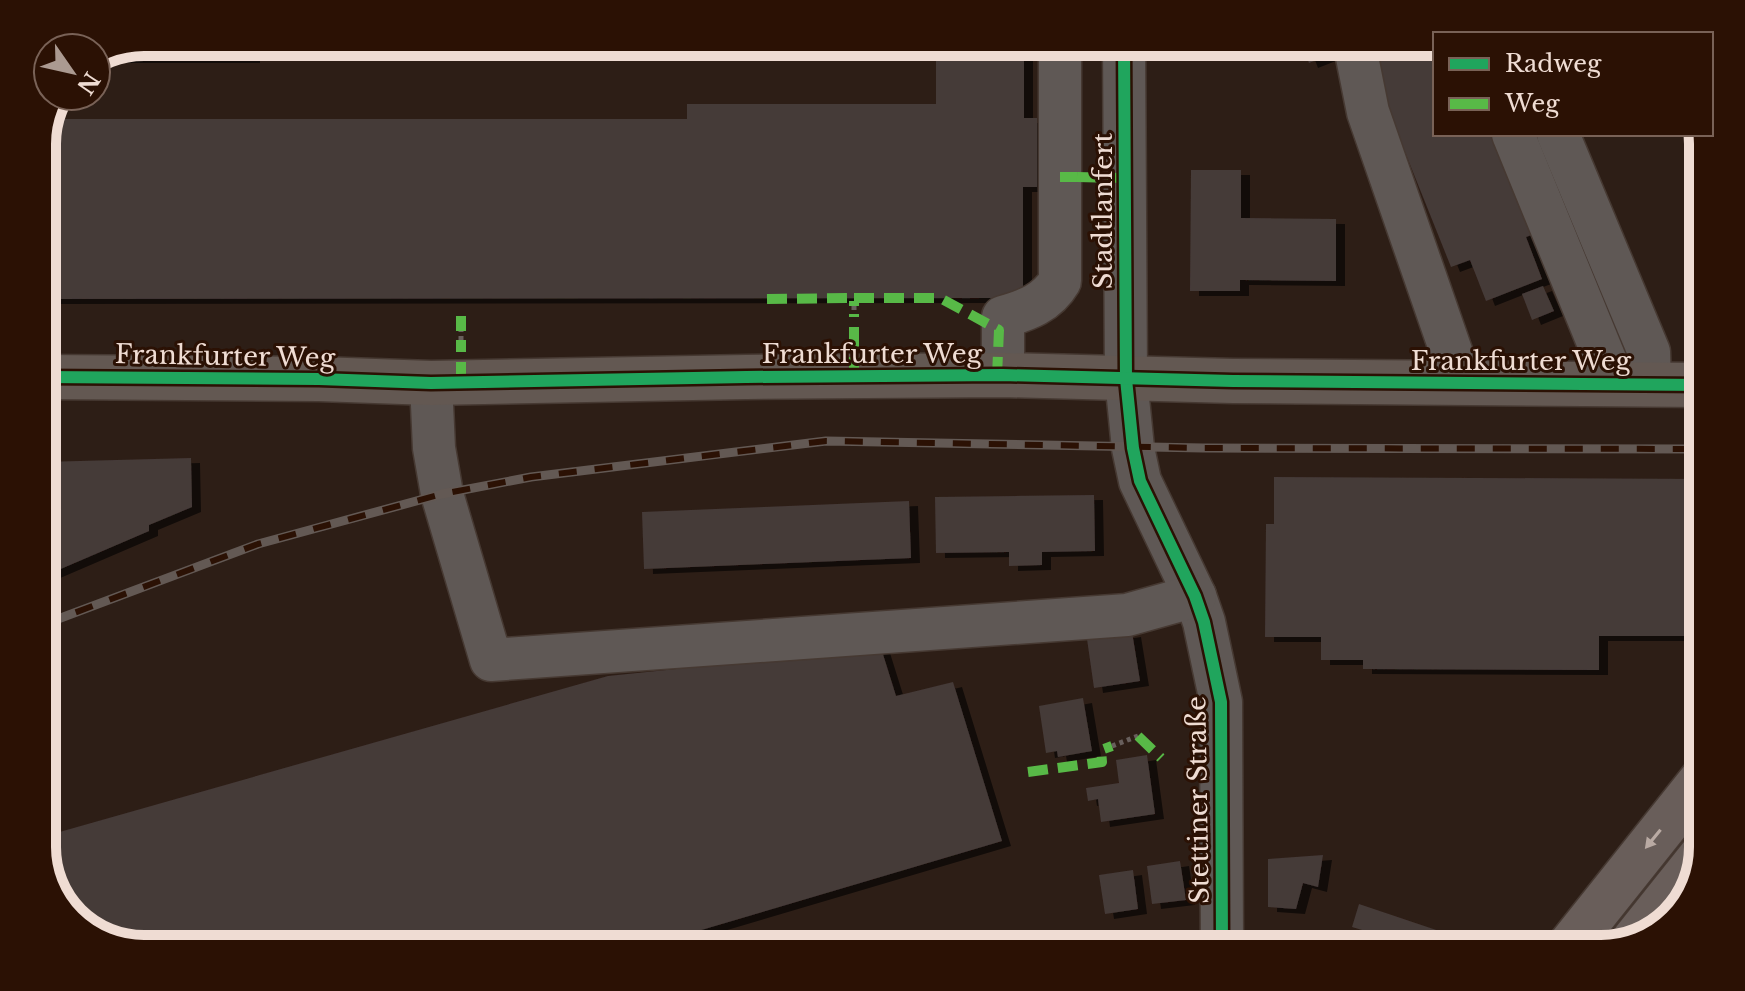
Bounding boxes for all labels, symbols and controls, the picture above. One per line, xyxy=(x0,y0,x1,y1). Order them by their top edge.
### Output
north arrow xyxy=(32,32,112,112)
legend xyxy=(1433,32,1713,136)
text: Radweg xyxy=(1505,49,1602,78)
text: N xyxy=(71,67,105,99)
text: Weg xyxy=(1504,89,1560,118)
street label: Stadtlanfert xyxy=(1087,133,1119,289)
street label: Frankfurter Weg xyxy=(115,338,336,374)
street label: Frankfurter Weg xyxy=(762,338,983,370)
street label: Frankfurter Weg xyxy=(1411,345,1632,377)
street label: Stettiner Straße xyxy=(1180,696,1216,904)
one-way arrow xyxy=(1646,829,1662,849)

